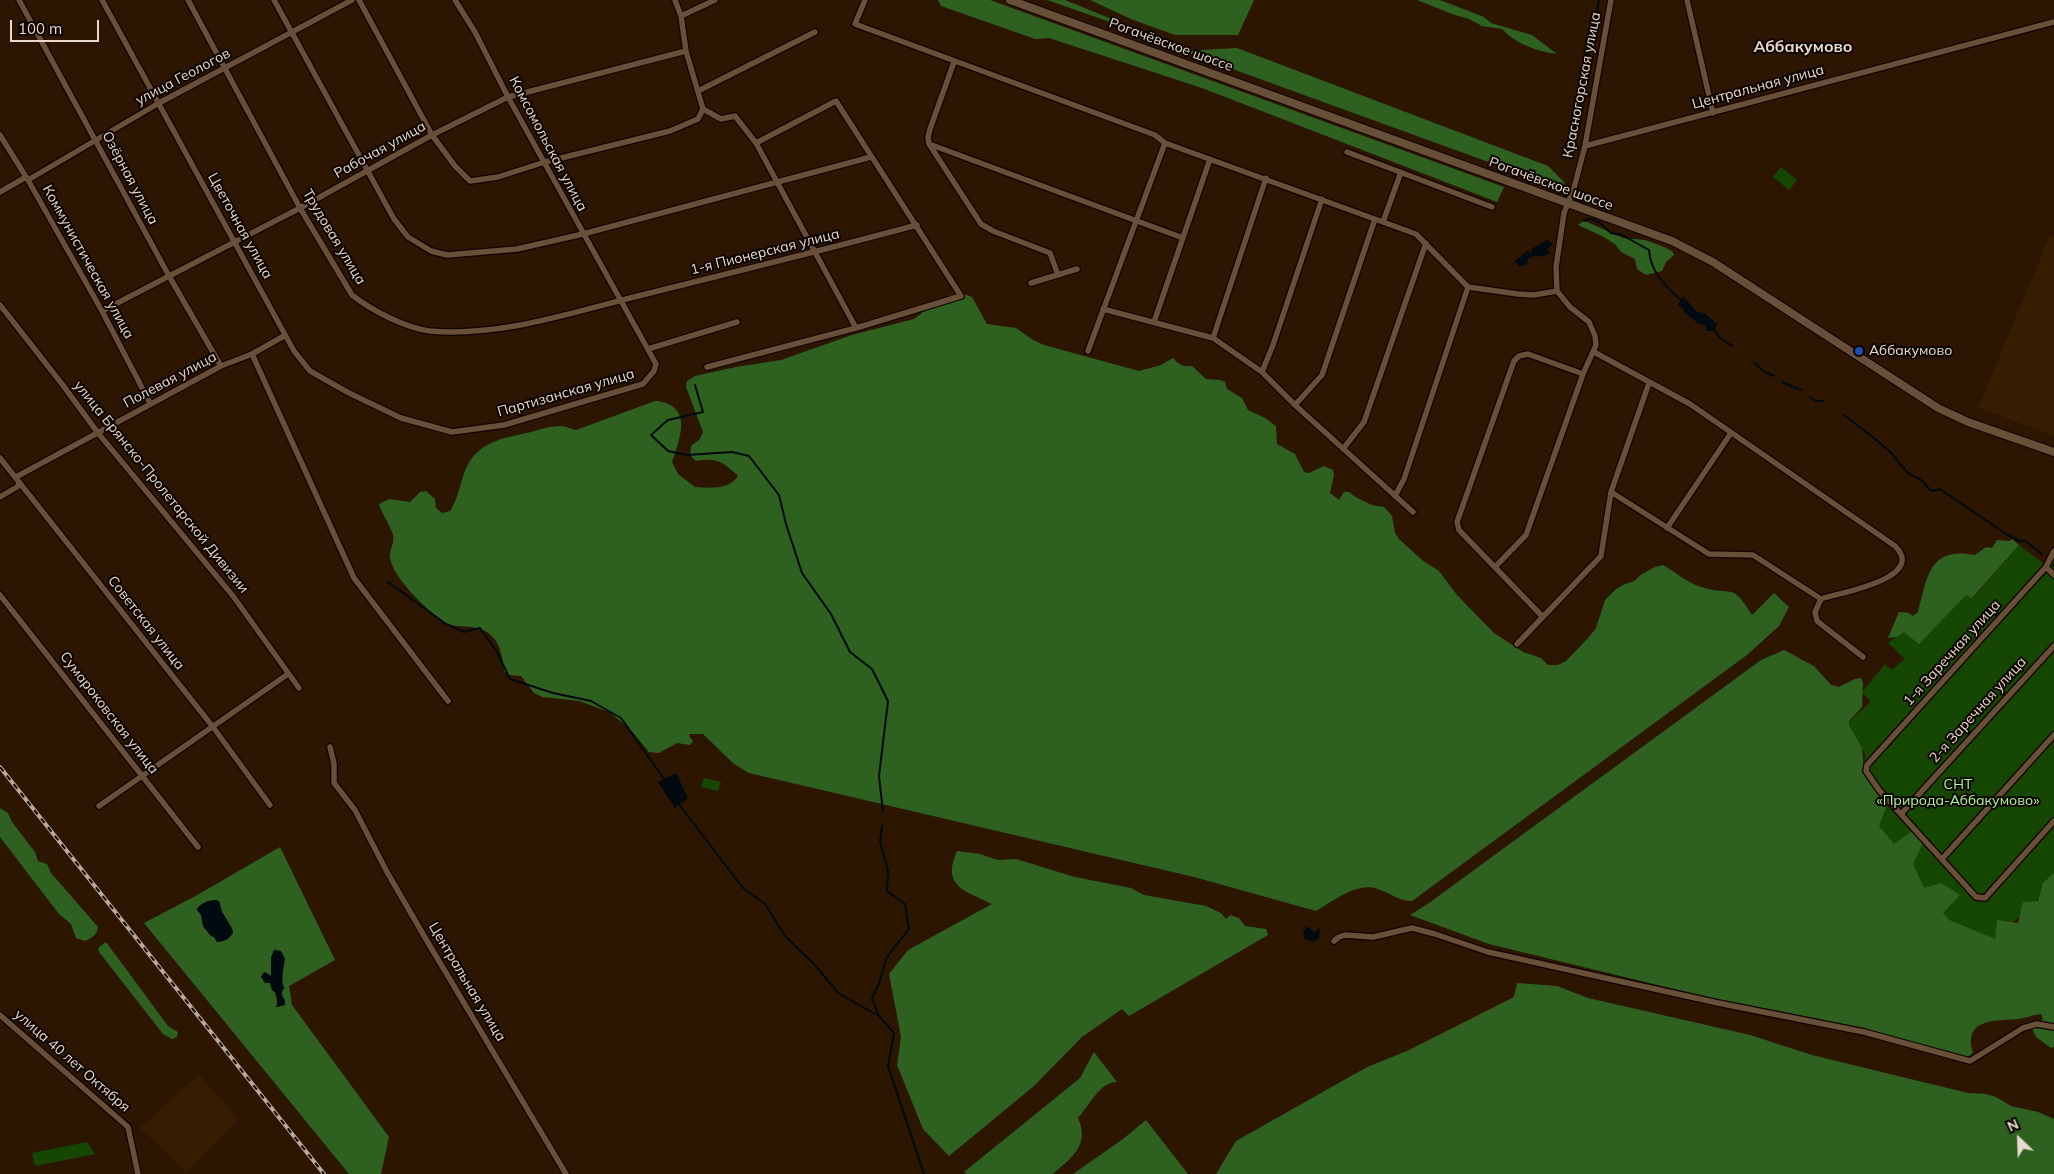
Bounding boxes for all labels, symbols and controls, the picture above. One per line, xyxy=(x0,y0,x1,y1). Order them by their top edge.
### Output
scale bar xyxy=(12,10,101,42)
street label: Красногорская улица xyxy=(1560,11,1604,159)
street label: Рогачёвское шоссе xyxy=(1107,15,1235,75)
text: 100 m xyxy=(18,19,62,38)
district label: Аббакумово xyxy=(1753,37,1853,57)
street label: улица Геологов xyxy=(133,45,233,109)
street label: Центральная улица xyxy=(1690,61,1826,113)
street label: Комсомольская улица xyxy=(505,74,591,214)
street label: Рабочая улица xyxy=(331,118,429,182)
street label: Озёрная улица xyxy=(98,128,162,228)
street label: Рогачёвское шоссе xyxy=(1487,154,1615,214)
street label: Цветочная улица xyxy=(204,170,276,282)
street label: Коммунистическая улица xyxy=(39,182,137,342)
street label: Трудовая улица xyxy=(299,186,369,288)
street label: 1-я Пионерская улица xyxy=(689,225,841,279)
place label: Аббакумово xyxy=(1869,343,1952,359)
marker: Аббакумово xyxy=(1853,345,1865,357)
street label: Полевая улица xyxy=(121,348,219,412)
street label: Партизанская улица xyxy=(496,365,636,421)
street label: улица Брянско-Пролетарской Дивизии xyxy=(70,377,252,597)
street label: Советская улица xyxy=(104,573,188,673)
street label: 1-я Заречная улица xyxy=(1900,597,2004,709)
street label: Сумароковская улица xyxy=(56,649,162,777)
street label: 2-я Заречная улица xyxy=(1926,654,2030,766)
park label: СНТ «Природа-Аббакумово» xyxy=(1876,777,2040,810)
street label: Центральная улица xyxy=(425,919,509,1045)
street label: улица 40 лет Октября xyxy=(11,1006,133,1116)
north arrow xyxy=(1994,1114,2044,1164)
text: N xyxy=(2004,1115,2021,1136)

